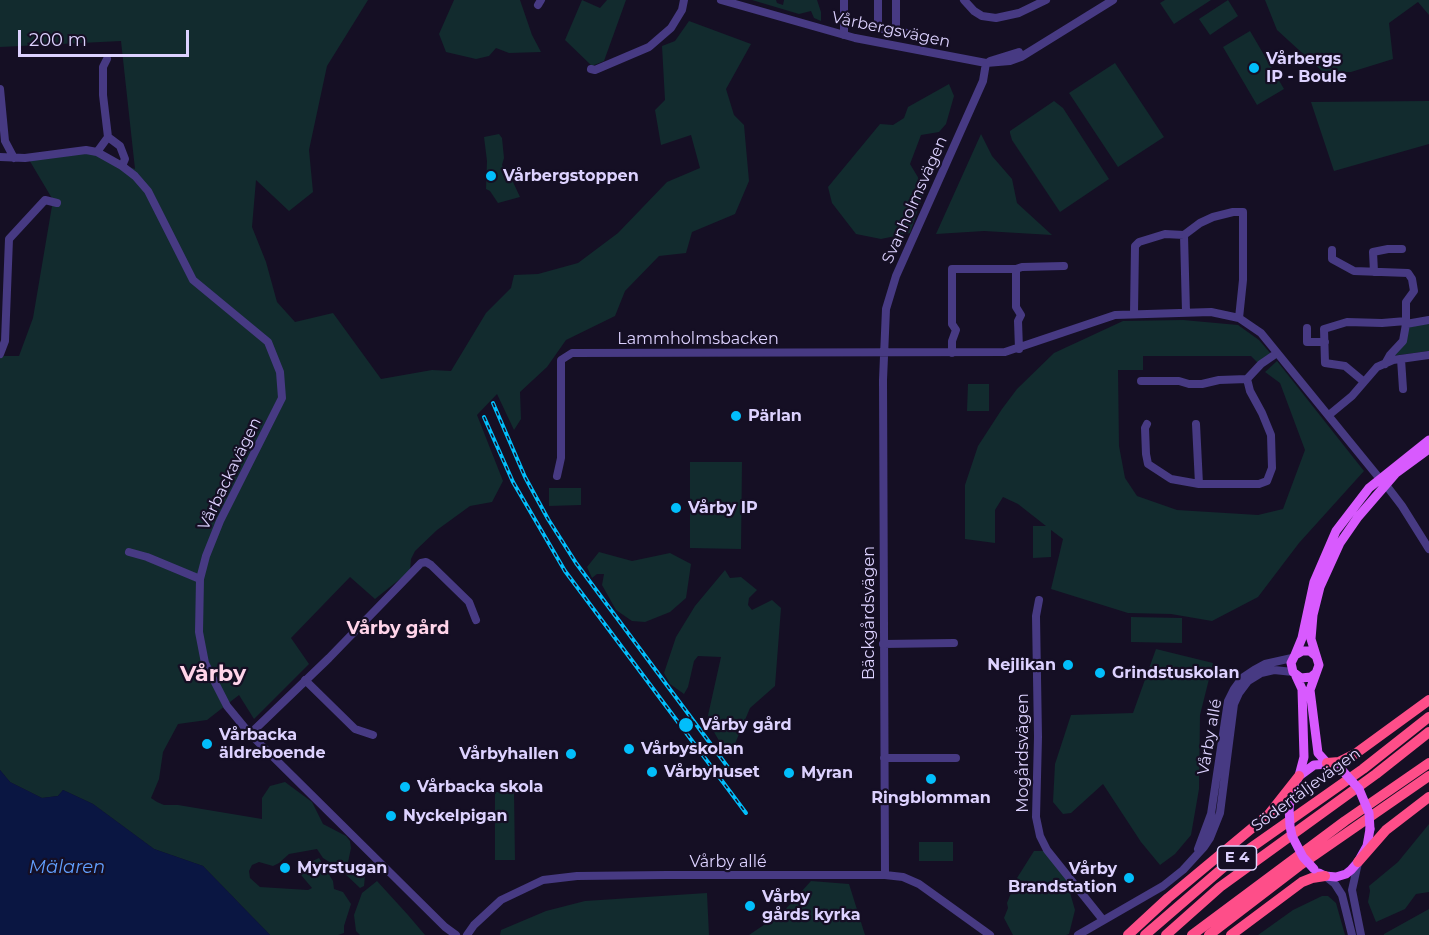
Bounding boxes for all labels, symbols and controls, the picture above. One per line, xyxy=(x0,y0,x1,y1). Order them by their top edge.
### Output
street label: Vårbergsvägen xyxy=(830,8,952,52)
scale bar xyxy=(21,18,192,56)
text: 200 m xyxy=(29,29,87,51)
place label: Vårbergs IP - Boule xyxy=(1266,49,1347,87)
marker: Vårbergs IP - Boule xyxy=(1247,61,1261,75)
street label: Svanholmsvägen xyxy=(878,133,952,267)
place label: Vårbergstoppen xyxy=(503,166,639,186)
marker: Vårbergstoppen xyxy=(484,169,498,183)
street label: Lammholmsbacken xyxy=(617,329,779,349)
place label: Pärlan xyxy=(748,406,802,426)
marker: Pärlan xyxy=(729,409,743,423)
street label: Vårbackavägen xyxy=(194,414,266,534)
place label: Vårby IP xyxy=(688,498,758,518)
marker: Vårby IP xyxy=(669,501,683,515)
street label: Bäckgårdsvägen xyxy=(859,546,879,680)
district label: Vårby gård xyxy=(346,618,450,640)
place label: Nejlikan xyxy=(987,655,1056,675)
marker: Nejlikan xyxy=(1061,658,1075,672)
district label: Vårby xyxy=(180,662,246,688)
place label: Grindstuskolan xyxy=(1112,663,1239,683)
marker: Grindstuskolan xyxy=(1093,666,1107,680)
street label: Mogårdsvägen xyxy=(1013,693,1033,813)
street label: Vårby allé xyxy=(1194,697,1226,777)
place label: Vårby gård xyxy=(700,715,792,735)
marker: Vårby gård xyxy=(677,716,695,734)
place label: Vårbacka äldreboende xyxy=(219,725,326,763)
marker: Vårbacka äldreboende xyxy=(200,737,214,751)
place label: Vårbyskolan xyxy=(641,739,744,759)
marker: Vårbyskolan xyxy=(622,742,636,756)
place label: Vårbyhallen xyxy=(459,744,559,764)
street label: Södertäljevägen xyxy=(1248,744,1364,836)
marker: Vårbyhallen xyxy=(564,747,578,761)
place label: Vårbyhuset xyxy=(664,762,760,782)
place label: Myran xyxy=(801,763,853,783)
marker: Vårbyhuset xyxy=(645,765,659,779)
marker: Myran xyxy=(782,766,796,780)
marker: Ringblomman xyxy=(924,772,938,786)
place label: Vårbacka skola xyxy=(417,777,543,797)
marker: Vårbacka skola xyxy=(398,780,412,794)
place label: Ringblomman xyxy=(871,788,991,808)
place label: Nyckelpigan xyxy=(403,806,508,826)
marker: Nyckelpigan xyxy=(384,809,398,823)
road number: E 4 xyxy=(1218,846,1256,870)
street label: Vårby allé xyxy=(689,852,767,872)
water label: Mälaren xyxy=(29,857,105,879)
place label: Myrstugan xyxy=(297,858,387,878)
place label: Vårby Brandstation xyxy=(1008,859,1117,897)
marker: Myrstugan xyxy=(278,861,292,875)
marker: Vårby Brandstation xyxy=(1122,871,1136,885)
place label: Vårby gårds kyrka xyxy=(762,887,861,925)
marker: Vårby gårds kyrka xyxy=(743,899,757,913)

